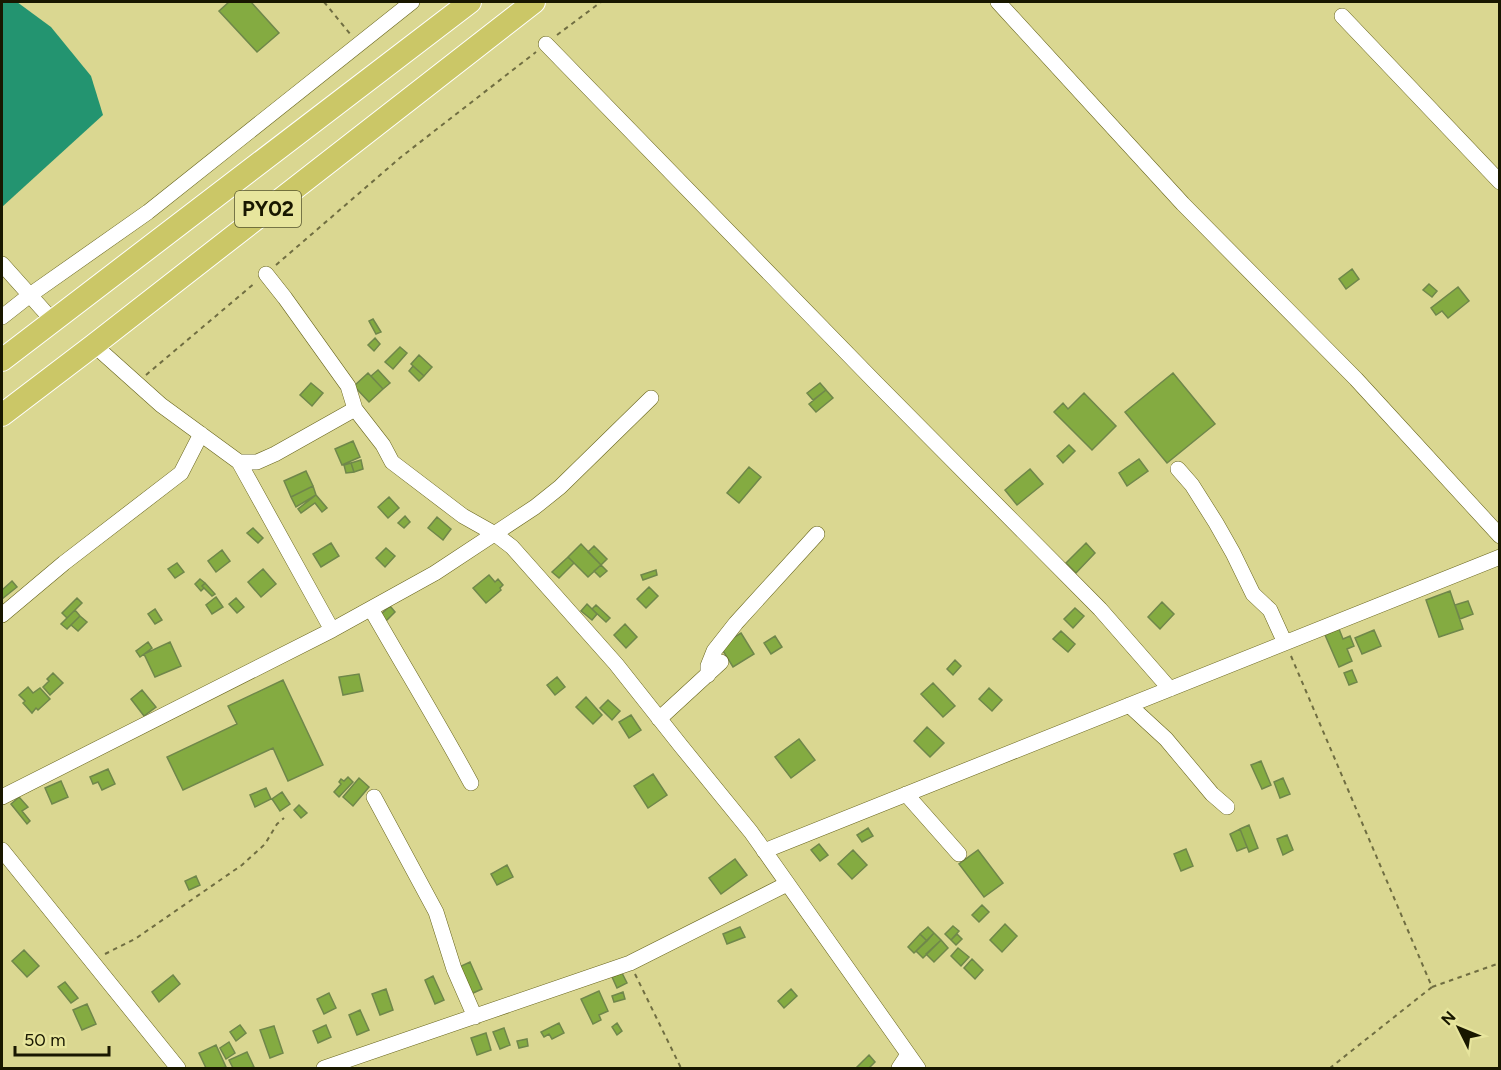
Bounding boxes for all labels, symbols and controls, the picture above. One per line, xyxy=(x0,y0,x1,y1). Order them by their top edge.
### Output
road number: PY02 xyxy=(235,191,301,227)
north arrow xyxy=(1429,998,1489,1058)
text: N xyxy=(1437,1007,1460,1029)
scale bar xyxy=(15,1019,110,1057)
text: 50 m xyxy=(24,1029,66,1051)

